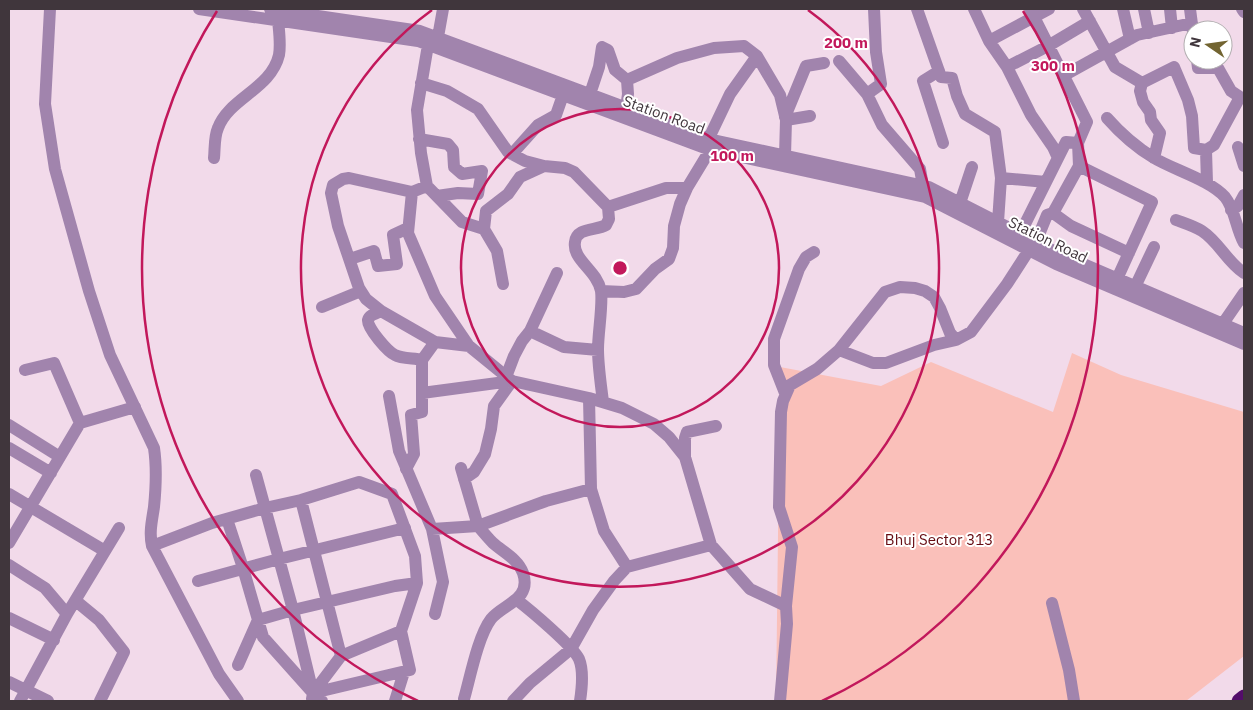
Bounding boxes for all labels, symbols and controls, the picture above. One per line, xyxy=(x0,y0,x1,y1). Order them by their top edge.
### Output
north arrow xyxy=(1183,20,1233,70)
text: 200 m xyxy=(824,33,868,52)
text: N xyxy=(1185,35,1205,49)
text: 300 m xyxy=(1031,56,1075,75)
street label: Station Road xyxy=(621,91,708,138)
text: 100 m xyxy=(710,146,754,165)
street label: Station Road xyxy=(1005,212,1091,267)
centre of rings xyxy=(611,259,629,277)
park label: Bhuj Sector 313 xyxy=(885,530,993,549)

